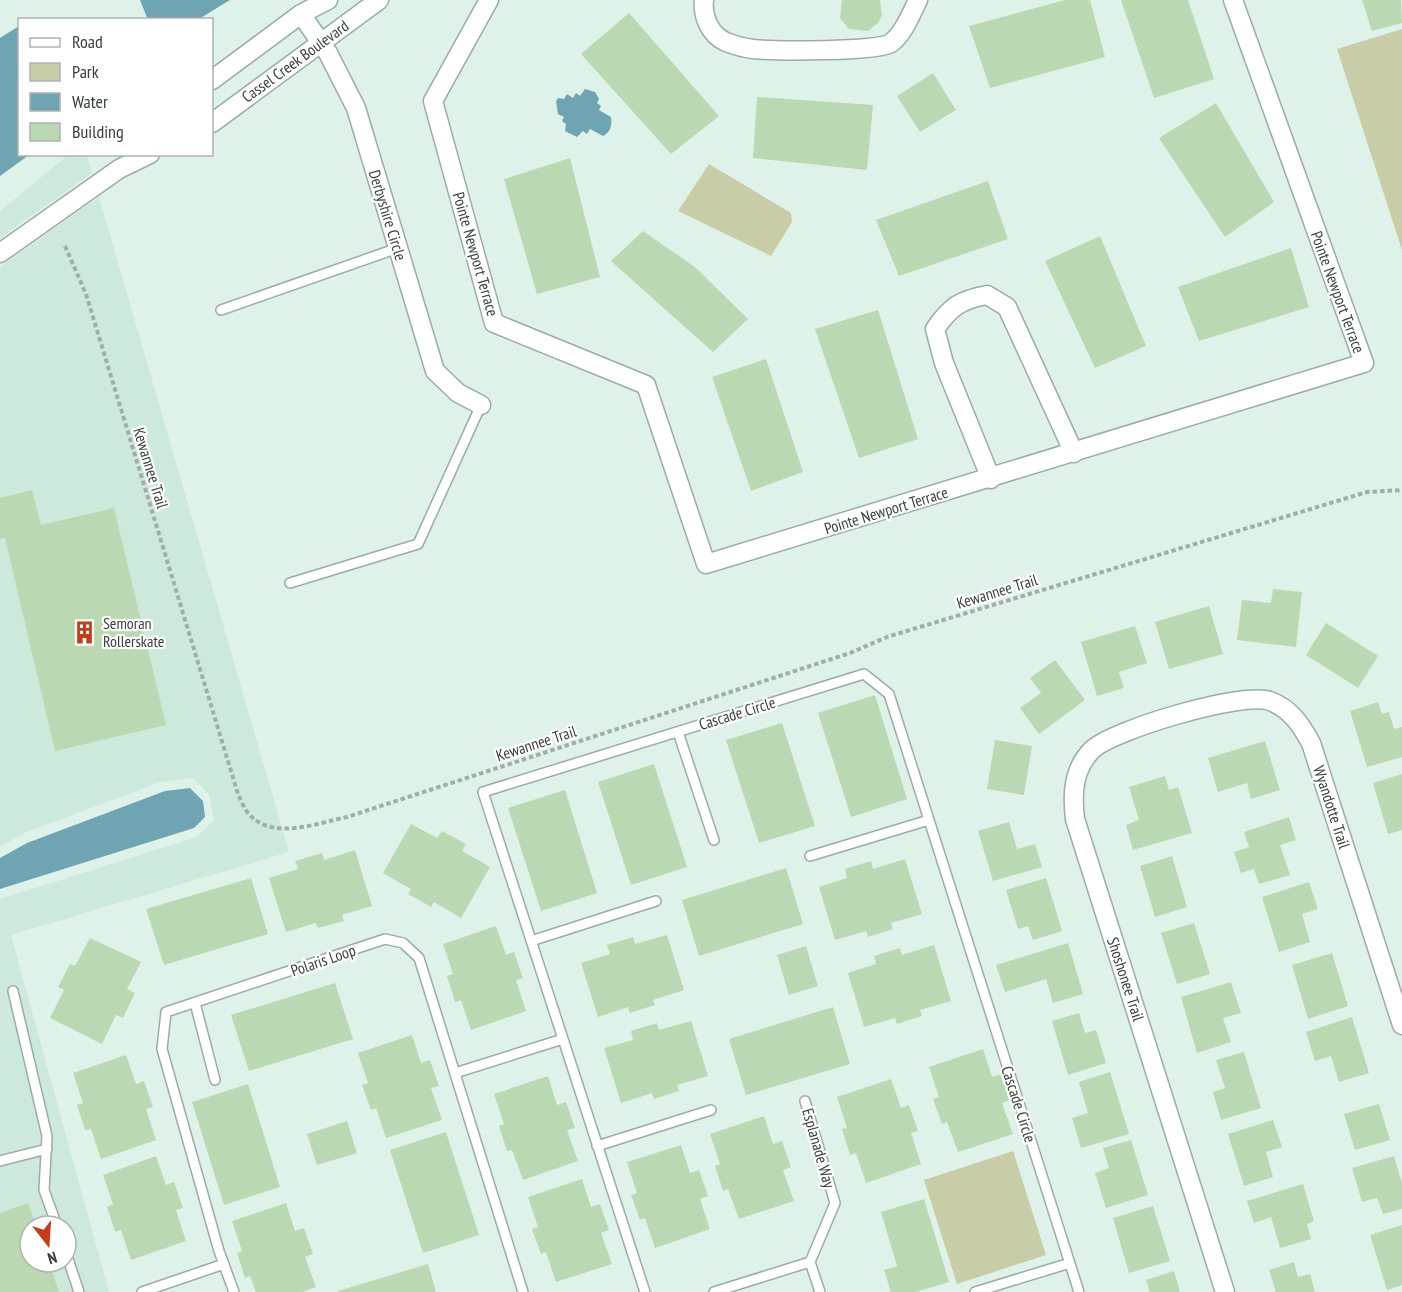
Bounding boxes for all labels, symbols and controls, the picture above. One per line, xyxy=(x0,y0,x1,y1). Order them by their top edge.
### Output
street label: Cassel Creek Boulevard xyxy=(238,15,352,106)
legend xyxy=(18,18,213,156)
text: Road xyxy=(72,30,103,53)
text: Park xyxy=(72,60,99,83)
text: Water xyxy=(72,90,108,113)
text: Building xyxy=(72,120,124,143)
street label: Derbyshire Circle xyxy=(365,167,411,263)
street label: Pointe Newport Terrace xyxy=(449,190,503,318)
street label: Pointe Newport Terrace xyxy=(1307,228,1369,356)
street label: Kewannee Trail xyxy=(129,425,173,511)
street label: Pointe Newport Terrace xyxy=(822,482,950,538)
street label: Kewannee Trail xyxy=(954,569,1040,613)
place label: Semoran Rollerskate xyxy=(103,613,164,651)
building icon: Semoran Rollerskate xyxy=(72,619,98,645)
street label: Cascade Circle xyxy=(696,692,778,734)
street label: Kewannee Trail xyxy=(493,721,579,765)
street label: Wyandotte Trail xyxy=(1309,763,1355,851)
street label: Shoshonee Trail xyxy=(1103,935,1149,1024)
street label: Polaris Loop xyxy=(288,940,358,980)
street label: Cascade Circle xyxy=(997,1063,1041,1145)
street label: Esplanade Way xyxy=(798,1106,840,1190)
north arrow xyxy=(18,1214,78,1274)
text: N xyxy=(45,1248,59,1269)

